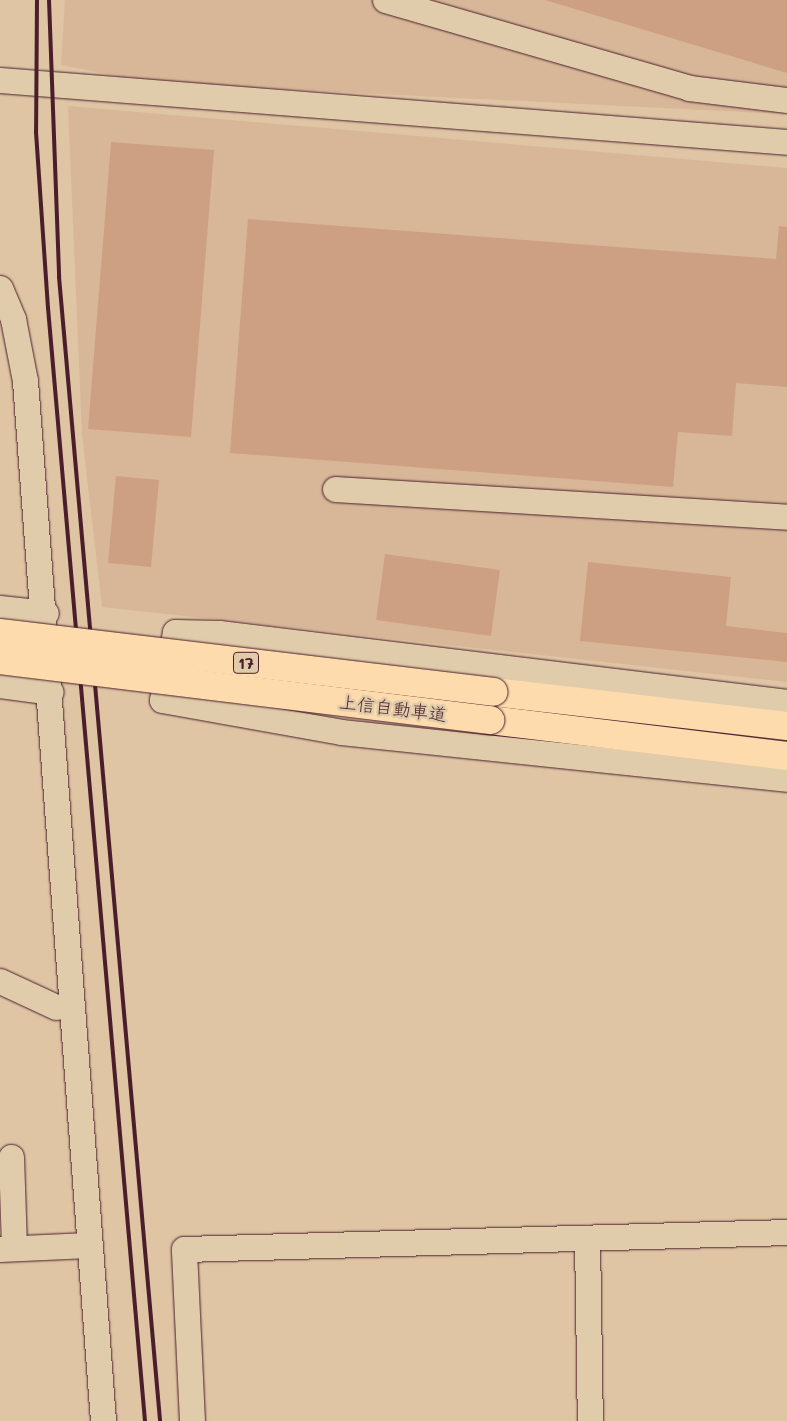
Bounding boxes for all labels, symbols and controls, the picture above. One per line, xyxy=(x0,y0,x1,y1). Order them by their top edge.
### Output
road number: 17 xyxy=(232,650,260,676)
street label: 上信自動車道 xyxy=(338,691,448,725)

